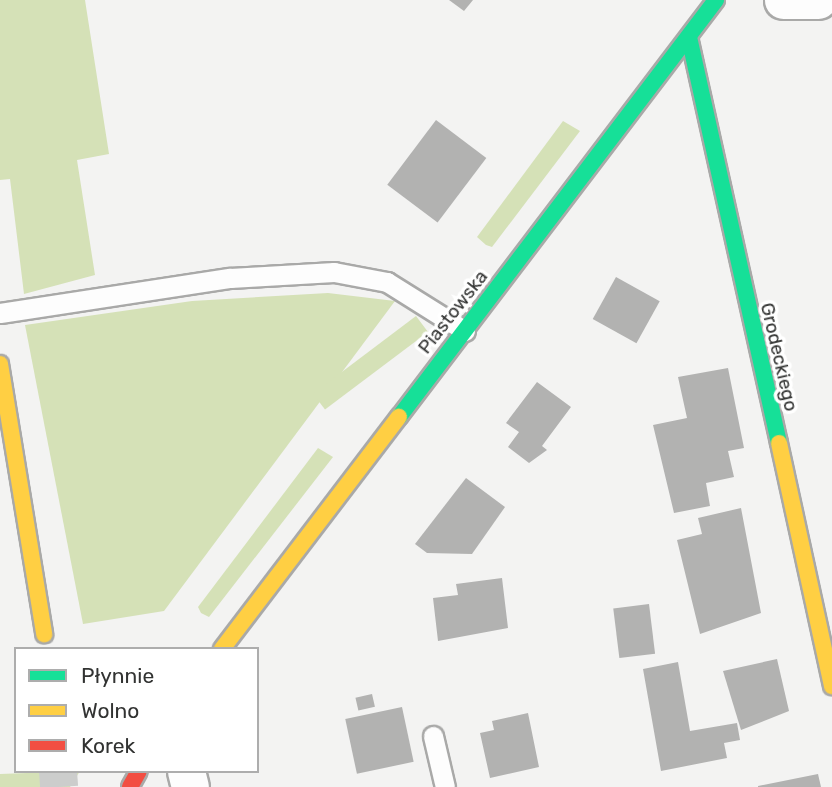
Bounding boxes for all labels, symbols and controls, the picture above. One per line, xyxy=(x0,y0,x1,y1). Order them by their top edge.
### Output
street label: Piastowska xyxy=(413,266,493,358)
street label: Grodeckiego xyxy=(755,301,803,413)
legend xyxy=(14,647,259,773)
text: Płynnie xyxy=(81,663,154,688)
text: Wolno xyxy=(81,698,139,723)
text: Korek xyxy=(81,733,135,758)

